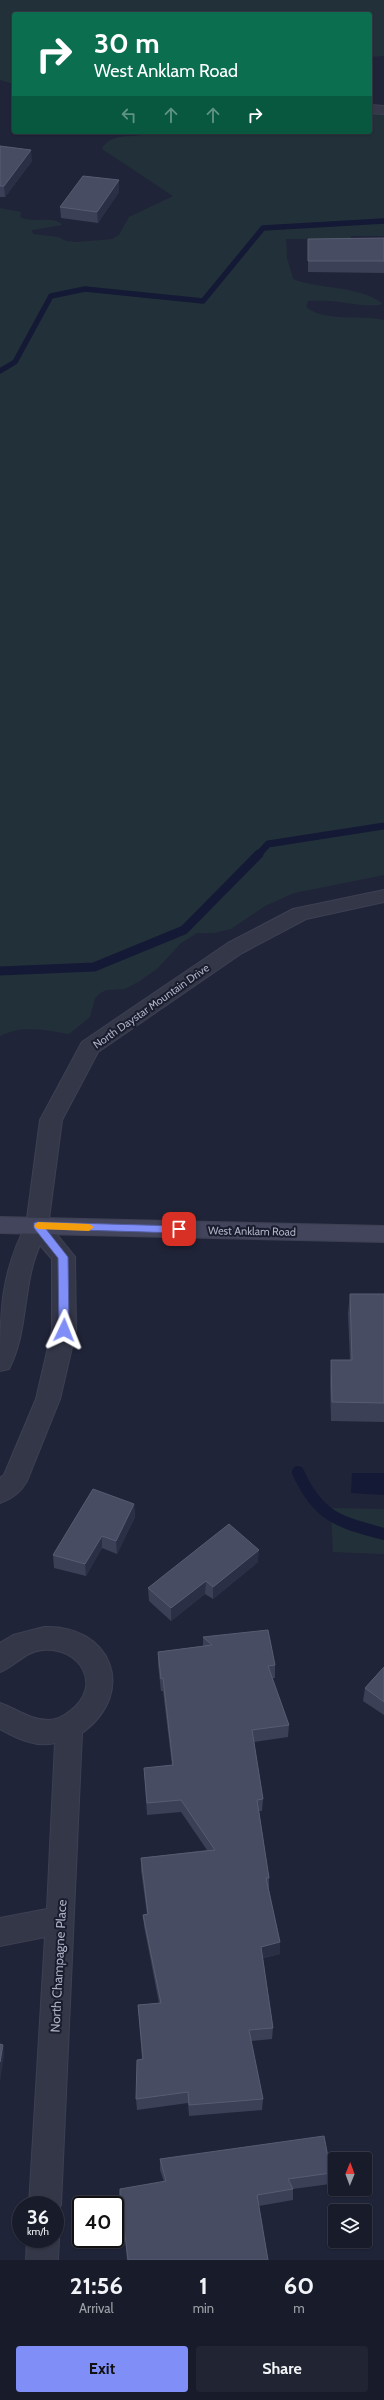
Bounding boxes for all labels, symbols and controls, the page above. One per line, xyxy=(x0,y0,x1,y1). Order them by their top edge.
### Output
text: 30 m xyxy=(94,26,160,60)
icon: right xyxy=(28,28,80,80)
text: West Anklam Road xyxy=(94,60,238,82)
icon: left xyxy=(118,104,140,126)
icon: ahead xyxy=(160,104,182,126)
icon: ahead xyxy=(202,104,224,126)
icon: right xyxy=(244,104,266,126)
street label: North Daystar Mountain Drive xyxy=(90,960,212,1051)
pin xyxy=(162,1212,196,1246)
icon: arrive xyxy=(168,1218,190,1240)
street label: West Anklam Road xyxy=(208,1223,296,1239)
position arrow xyxy=(43,1309,85,1351)
street label: North Champagne Place xyxy=(47,1899,69,2033)
north arrow xyxy=(328,2152,372,2196)
map controls xyxy=(328,2152,372,2248)
speed limit sign: 40 xyxy=(72,2196,124,2248)
button: layers xyxy=(328,2204,372,2248)
text: 36 xyxy=(27,2205,49,2229)
text: km/h xyxy=(27,2225,49,2238)
text: 21:56 xyxy=(70,2271,123,2300)
text: 1 xyxy=(199,2271,208,2300)
text: 60 xyxy=(284,2271,314,2300)
text: Arrival xyxy=(79,2300,114,2316)
text: min xyxy=(193,2300,214,2316)
text: m xyxy=(293,2300,305,2316)
button: Exit xyxy=(16,2346,188,2392)
button: Share xyxy=(196,2346,368,2392)

